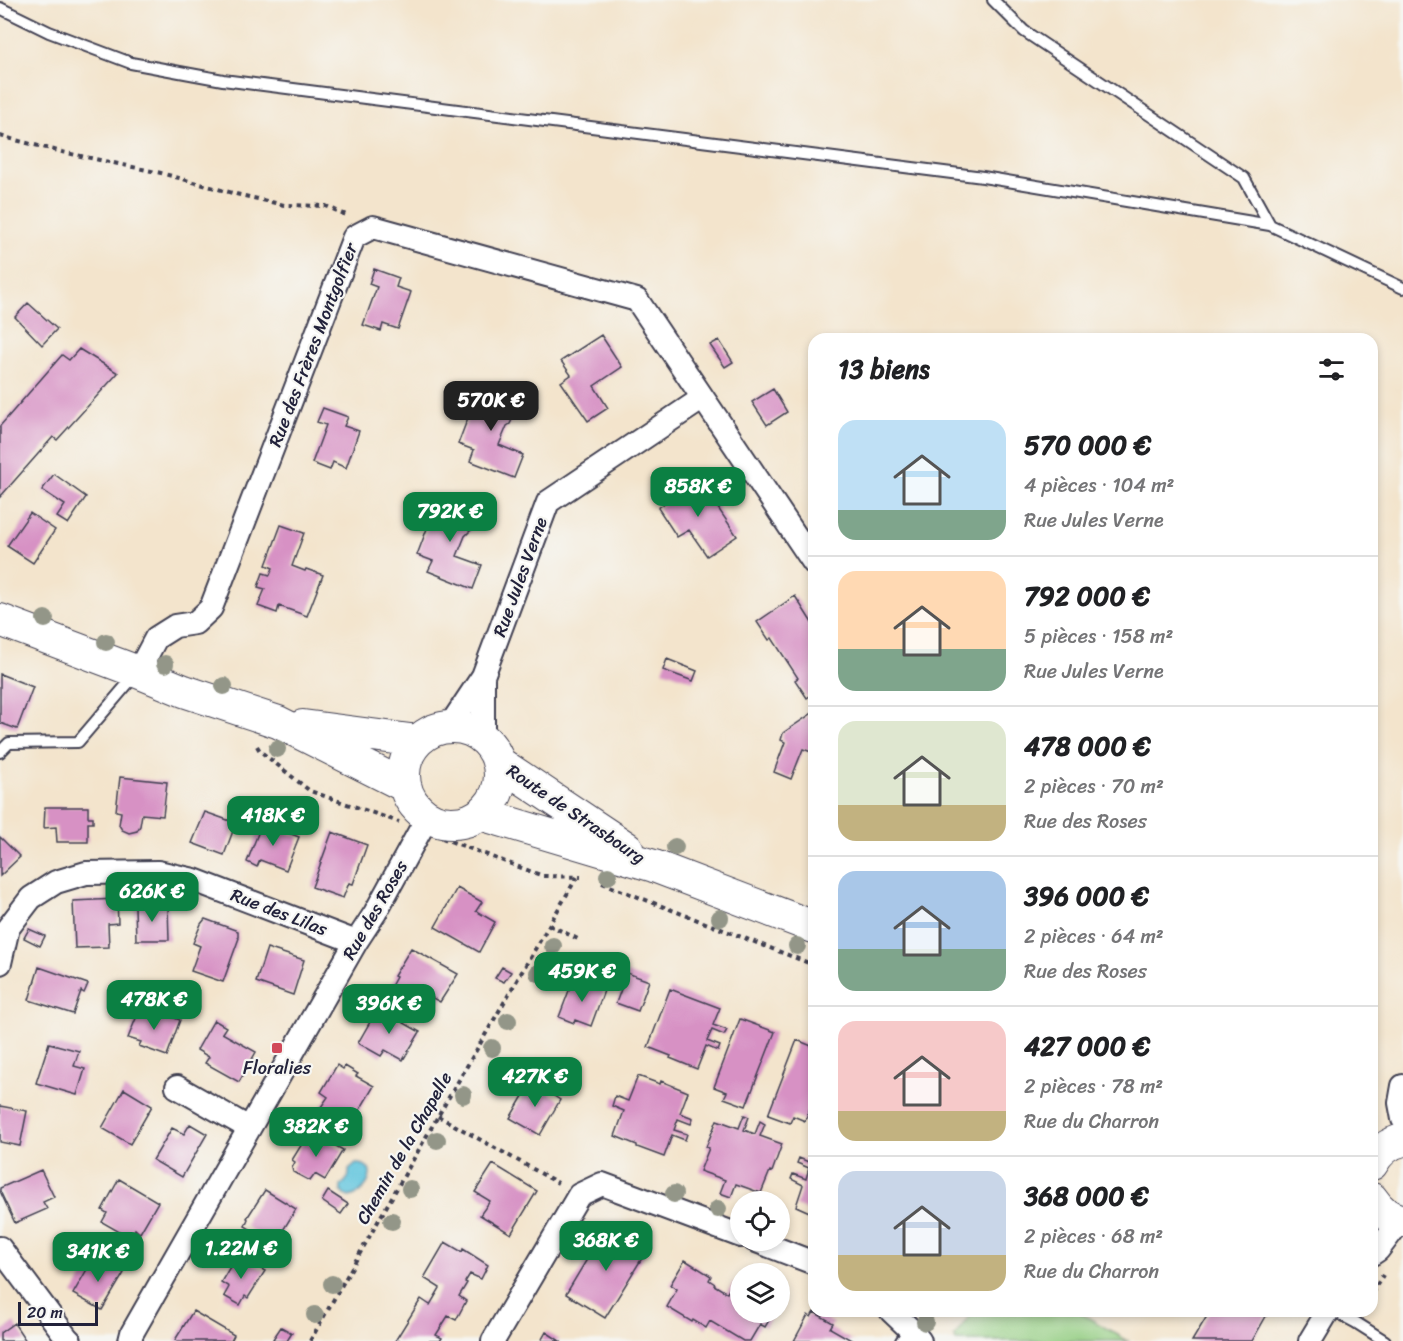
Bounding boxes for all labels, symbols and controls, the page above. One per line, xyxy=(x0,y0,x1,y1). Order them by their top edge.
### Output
street label: Rue des Frères Montgolfier xyxy=(259,237,367,452)
text: 13 biens xyxy=(838,346,930,392)
icon: filters xyxy=(1315,353,1348,386)
pin: 570K € xyxy=(442,381,540,432)
text: 570K € xyxy=(458,383,524,418)
text: 570 000 € xyxy=(1024,422,1151,468)
icon: home xyxy=(886,444,958,516)
pin: 858K € xyxy=(649,467,747,518)
text: 4 pièces · 104 m² xyxy=(1024,468,1174,503)
text: 858K € xyxy=(665,469,731,504)
pin: 792K € xyxy=(401,492,499,543)
text: 792K € xyxy=(417,494,483,529)
text: Rue Jules Verne xyxy=(1024,503,1164,538)
street label: Rue Jules Verne xyxy=(483,512,557,642)
text: 792 000 € xyxy=(1024,573,1150,619)
icon: home xyxy=(886,595,958,667)
text: 5 pièces · 158 m² xyxy=(1024,619,1173,654)
text: Rue Jules Verne xyxy=(1024,654,1164,689)
text: 478 000 € xyxy=(1024,723,1151,769)
icon: home xyxy=(886,745,958,817)
street label: Route de Strasbourg xyxy=(500,755,652,873)
text: 2 pièces · 70 m² xyxy=(1024,769,1164,804)
pin: 418K € xyxy=(224,796,322,847)
text: 418K € xyxy=(241,798,305,833)
text: Rue des Roses xyxy=(1024,804,1147,839)
street label: Rue des Roses xyxy=(333,853,417,966)
pin: 626K € xyxy=(103,872,201,923)
text: 396 000 € xyxy=(1024,873,1149,919)
text: 626K € xyxy=(120,874,184,909)
street label: Rue des Lilas xyxy=(226,879,333,945)
icon: home xyxy=(886,895,958,967)
text: 2 pièces · 64 m² xyxy=(1024,919,1164,954)
pin: 459K € xyxy=(533,952,631,1003)
text: 459K € xyxy=(548,954,616,989)
text: Rue des Roses xyxy=(1024,954,1147,989)
pin: 478K € xyxy=(105,980,203,1031)
text: 478K € xyxy=(121,982,187,1017)
pin: 396K € xyxy=(340,984,438,1035)
text: 396K € xyxy=(356,986,422,1021)
text: 427 000 € xyxy=(1024,1023,1150,1069)
marker: Floralies xyxy=(270,1041,284,1055)
icon: home xyxy=(886,1045,958,1117)
place label: Floralies xyxy=(243,1052,312,1084)
pin: 427K € xyxy=(486,1057,584,1108)
text: 427K € xyxy=(502,1059,568,1094)
street label: Chemin de la Chapelle xyxy=(347,1065,461,1231)
text: 2 pièces · 78 m² xyxy=(1024,1069,1163,1104)
text: Rue du Charron xyxy=(1024,1104,1159,1139)
pin: 382K € xyxy=(267,1107,365,1158)
text: 382K € xyxy=(283,1109,349,1144)
text: 368 000 € xyxy=(1024,1173,1149,1219)
map controls xyxy=(730,1191,790,1323)
button: locate xyxy=(730,1191,790,1251)
icon: home xyxy=(886,1195,958,1267)
text: 2 pièces · 68 m² xyxy=(1024,1219,1163,1254)
pin: 368K € xyxy=(557,1221,655,1272)
text: 368K € xyxy=(573,1223,639,1258)
pin: 1.22M € xyxy=(186,1229,296,1280)
text: 1.22M € xyxy=(205,1231,277,1266)
pin: 341K € xyxy=(49,1232,147,1283)
text: 341K € xyxy=(67,1234,129,1269)
text: Rue du Charron xyxy=(1024,1254,1159,1289)
button: layers xyxy=(730,1263,790,1323)
text: 20 m xyxy=(27,1298,63,1327)
scale bar xyxy=(18,1299,98,1326)

